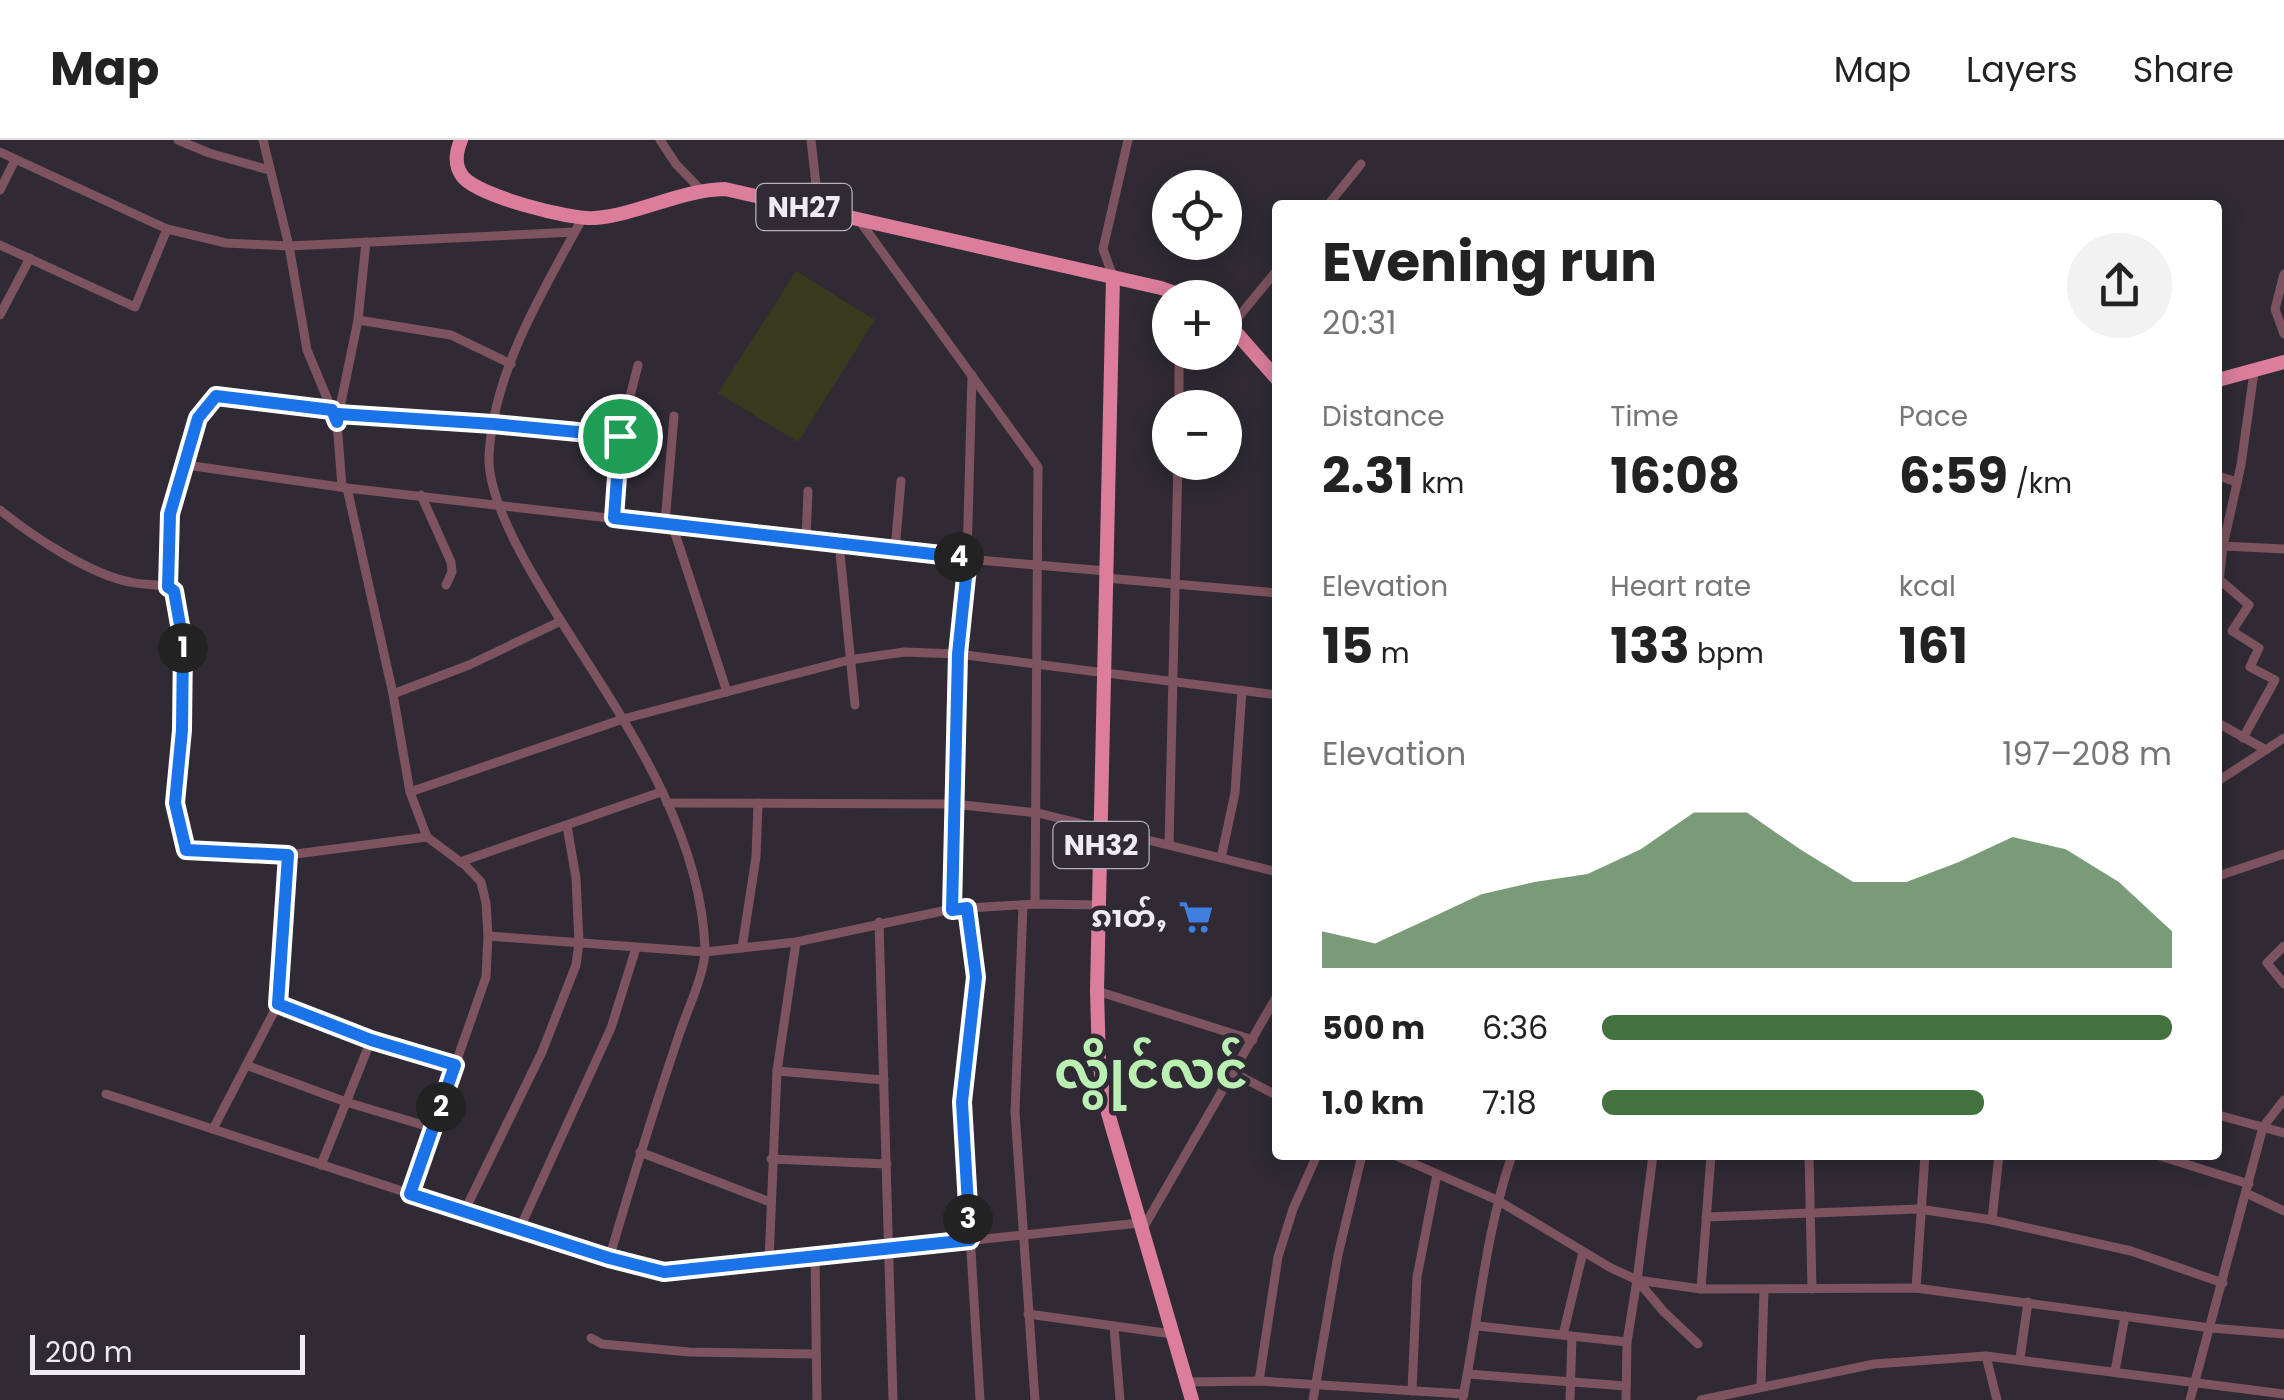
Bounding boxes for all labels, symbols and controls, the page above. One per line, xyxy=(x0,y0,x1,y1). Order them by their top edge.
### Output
text: Map xyxy=(50,35,159,102)
text: Map xyxy=(1834,45,1911,94)
text: Layers xyxy=(1966,45,2078,94)
text: Share xyxy=(2133,45,2234,94)
map controls xyxy=(1152,170,1242,480)
button: locate xyxy=(1152,170,1242,260)
road number: NH27 xyxy=(756,184,852,230)
text: Evening run xyxy=(1322,223,1657,300)
button: share xyxy=(2067,233,2172,338)
button: + xyxy=(1152,280,1242,370)
text: 20:31 xyxy=(1322,300,1396,345)
button: − xyxy=(1152,390,1242,480)
pin xyxy=(578,394,663,479)
text: Distance xyxy=(1322,397,1445,436)
text: Time xyxy=(1610,397,1679,436)
text: Pace xyxy=(1899,397,1968,436)
icon: arrive xyxy=(593,409,648,464)
text: 2.31 xyxy=(1322,440,1414,511)
text: 16:08 xyxy=(1610,440,1740,511)
text: 6:59 xyxy=(1899,440,2008,511)
text: km xyxy=(1414,464,1464,503)
text: /km xyxy=(2008,464,2072,503)
pin: 4 xyxy=(934,532,984,582)
text: 4 xyxy=(950,537,968,576)
text: Elevation xyxy=(1322,567,1448,606)
text: Heart rate xyxy=(1610,567,1751,606)
text: kcal xyxy=(1899,567,1956,606)
text: 15 xyxy=(1322,610,1373,681)
text: 133 xyxy=(1610,610,1690,681)
text: 161 xyxy=(1899,610,1968,681)
pin: 1 xyxy=(158,623,208,673)
text: 1 xyxy=(178,628,188,667)
text: m xyxy=(1373,634,1410,673)
text: bpm xyxy=(1690,634,1764,673)
text: Elevation xyxy=(1322,731,1466,776)
text: 197–208 m xyxy=(2002,731,2172,776)
road number: NH32 xyxy=(1054,822,1148,868)
place label: ၵၢတ်ႇ xyxy=(1091,895,1168,938)
supermarket icon: ၵၢတ်ႇ xyxy=(1177,898,1215,936)
text: 500 m xyxy=(1322,1005,1425,1050)
text: 6:36 xyxy=(1482,1005,1548,1050)
district label: လွိုင်လင် xyxy=(1054,1035,1248,1111)
text: 1.0 km xyxy=(1322,1080,1424,1125)
text: 7:18 xyxy=(1482,1080,1537,1125)
pin: 2 xyxy=(416,1082,466,1132)
text: 2 xyxy=(433,1087,449,1126)
pin: 3 xyxy=(943,1194,993,1244)
text: 3 xyxy=(960,1199,976,1238)
scale bar xyxy=(30,1330,305,1374)
text: 200 m xyxy=(45,1333,133,1372)

